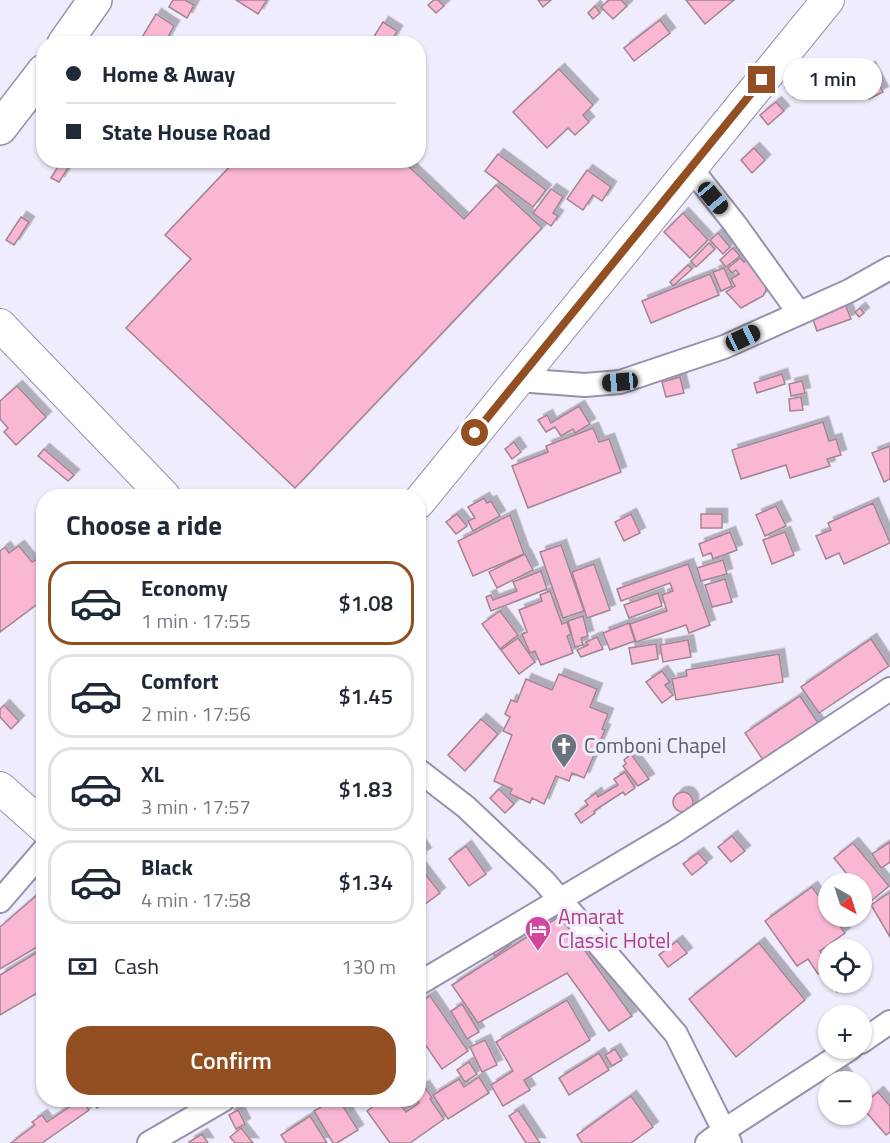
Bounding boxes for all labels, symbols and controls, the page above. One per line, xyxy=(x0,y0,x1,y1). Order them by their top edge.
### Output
text: Home & Away xyxy=(102,57,235,91)
callout: 1 min xyxy=(783,59,882,101)
text: 1 min xyxy=(808,63,857,94)
route end xyxy=(748,66,775,93)
text: State House Road xyxy=(102,115,271,149)
car xyxy=(695,178,731,218)
car xyxy=(723,322,763,354)
car xyxy=(601,371,639,393)
route start xyxy=(461,419,488,446)
text: Choose a ride xyxy=(66,504,222,545)
text: Economy xyxy=(141,571,228,605)
icon: car xyxy=(69,576,123,630)
text: $1.08 xyxy=(338,586,393,620)
text: 1 min · 17:55 xyxy=(141,605,251,636)
text: Comfort xyxy=(141,664,219,698)
icon: car xyxy=(69,669,123,723)
text: $1.45 xyxy=(338,679,393,713)
text: 2 min · 17:56 xyxy=(141,698,251,729)
place label: Comboni Chapel xyxy=(584,729,726,761)
church icon: Comboni Chapel xyxy=(549,731,579,769)
text: XL xyxy=(141,757,164,791)
icon: car xyxy=(69,762,123,816)
text: $1.83 xyxy=(338,772,393,806)
text: 3 min · 17:57 xyxy=(141,791,251,822)
text: Black xyxy=(141,850,193,884)
icon: car xyxy=(69,855,123,909)
text: $1.34 xyxy=(338,865,393,899)
north arrow xyxy=(818,873,872,927)
map controls xyxy=(818,873,872,1125)
text: 4 min · 17:58 xyxy=(141,884,251,915)
place label: Amarat Classic Hotel xyxy=(558,900,671,956)
hotel icon: Amarat Classic Hotel xyxy=(523,914,553,952)
button: locate xyxy=(818,939,872,993)
text: Cash xyxy=(114,949,159,983)
icon: cash xyxy=(66,950,99,983)
text: 130 m xyxy=(341,951,396,982)
button: + xyxy=(818,1005,872,1059)
button: Confirm xyxy=(66,1026,396,1095)
button: − xyxy=(818,1071,872,1125)

